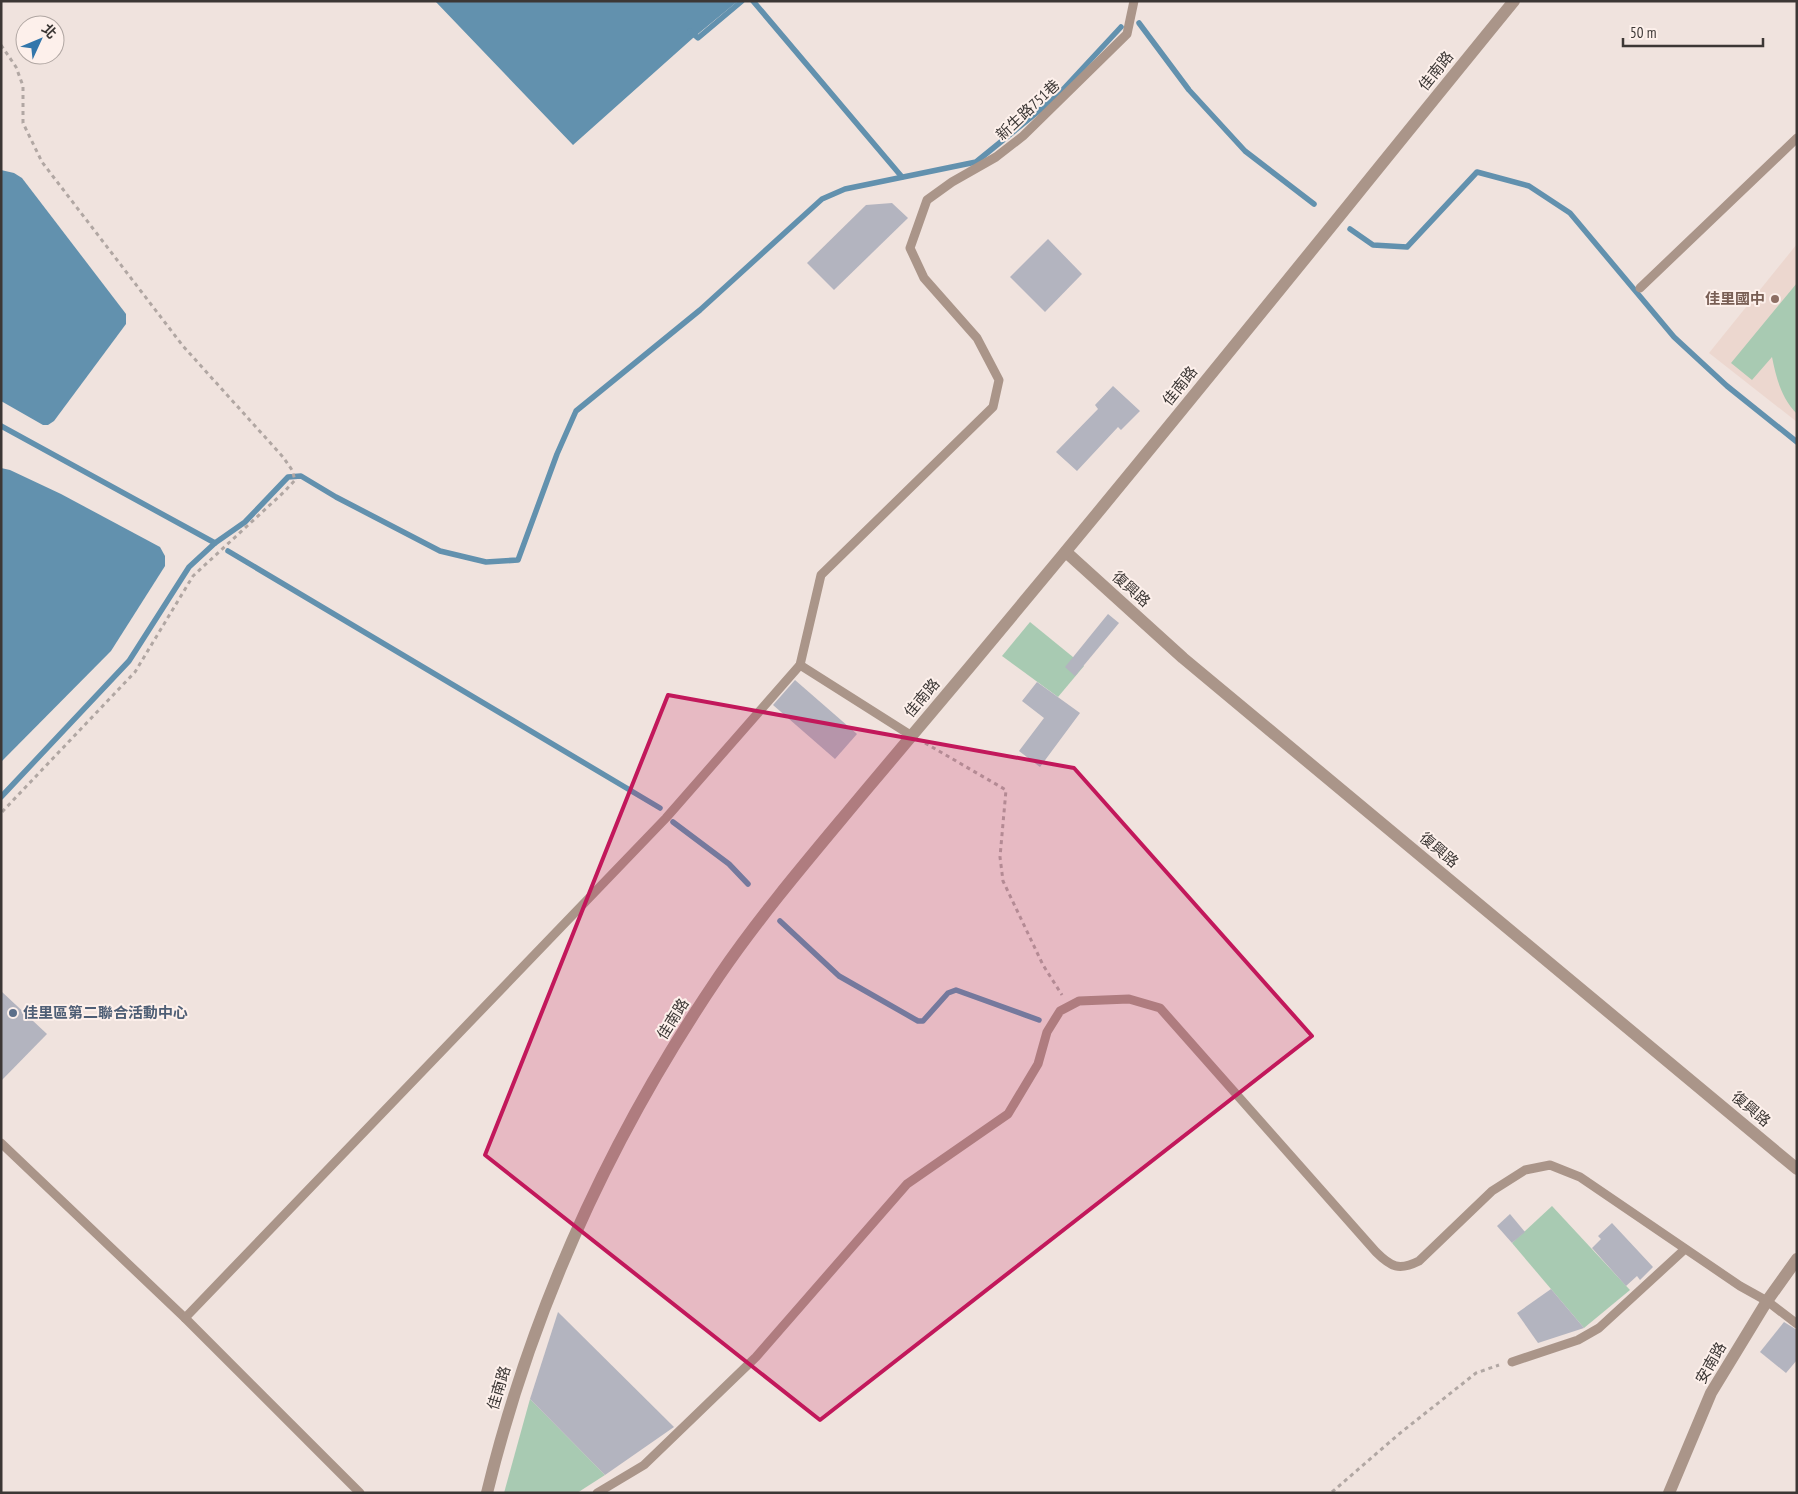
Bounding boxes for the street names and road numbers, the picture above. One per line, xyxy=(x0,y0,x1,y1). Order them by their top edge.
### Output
street label: 佳南路 xyxy=(1414,47,1457,94)
street label: 新生路751巷 xyxy=(992,75,1063,144)
street label: 佳南路 xyxy=(1158,362,1201,409)
street label: 復興路 xyxy=(1108,567,1154,611)
street label: 佳南路 xyxy=(900,674,943,721)
street label: 復興路 xyxy=(1416,828,1463,871)
street label: 佳南路 xyxy=(653,995,693,1043)
street label: 復興路 xyxy=(1728,1087,1775,1130)
street label: 安南路 xyxy=(1691,1339,1730,1387)
street label: 佳南路 xyxy=(483,1364,514,1412)

